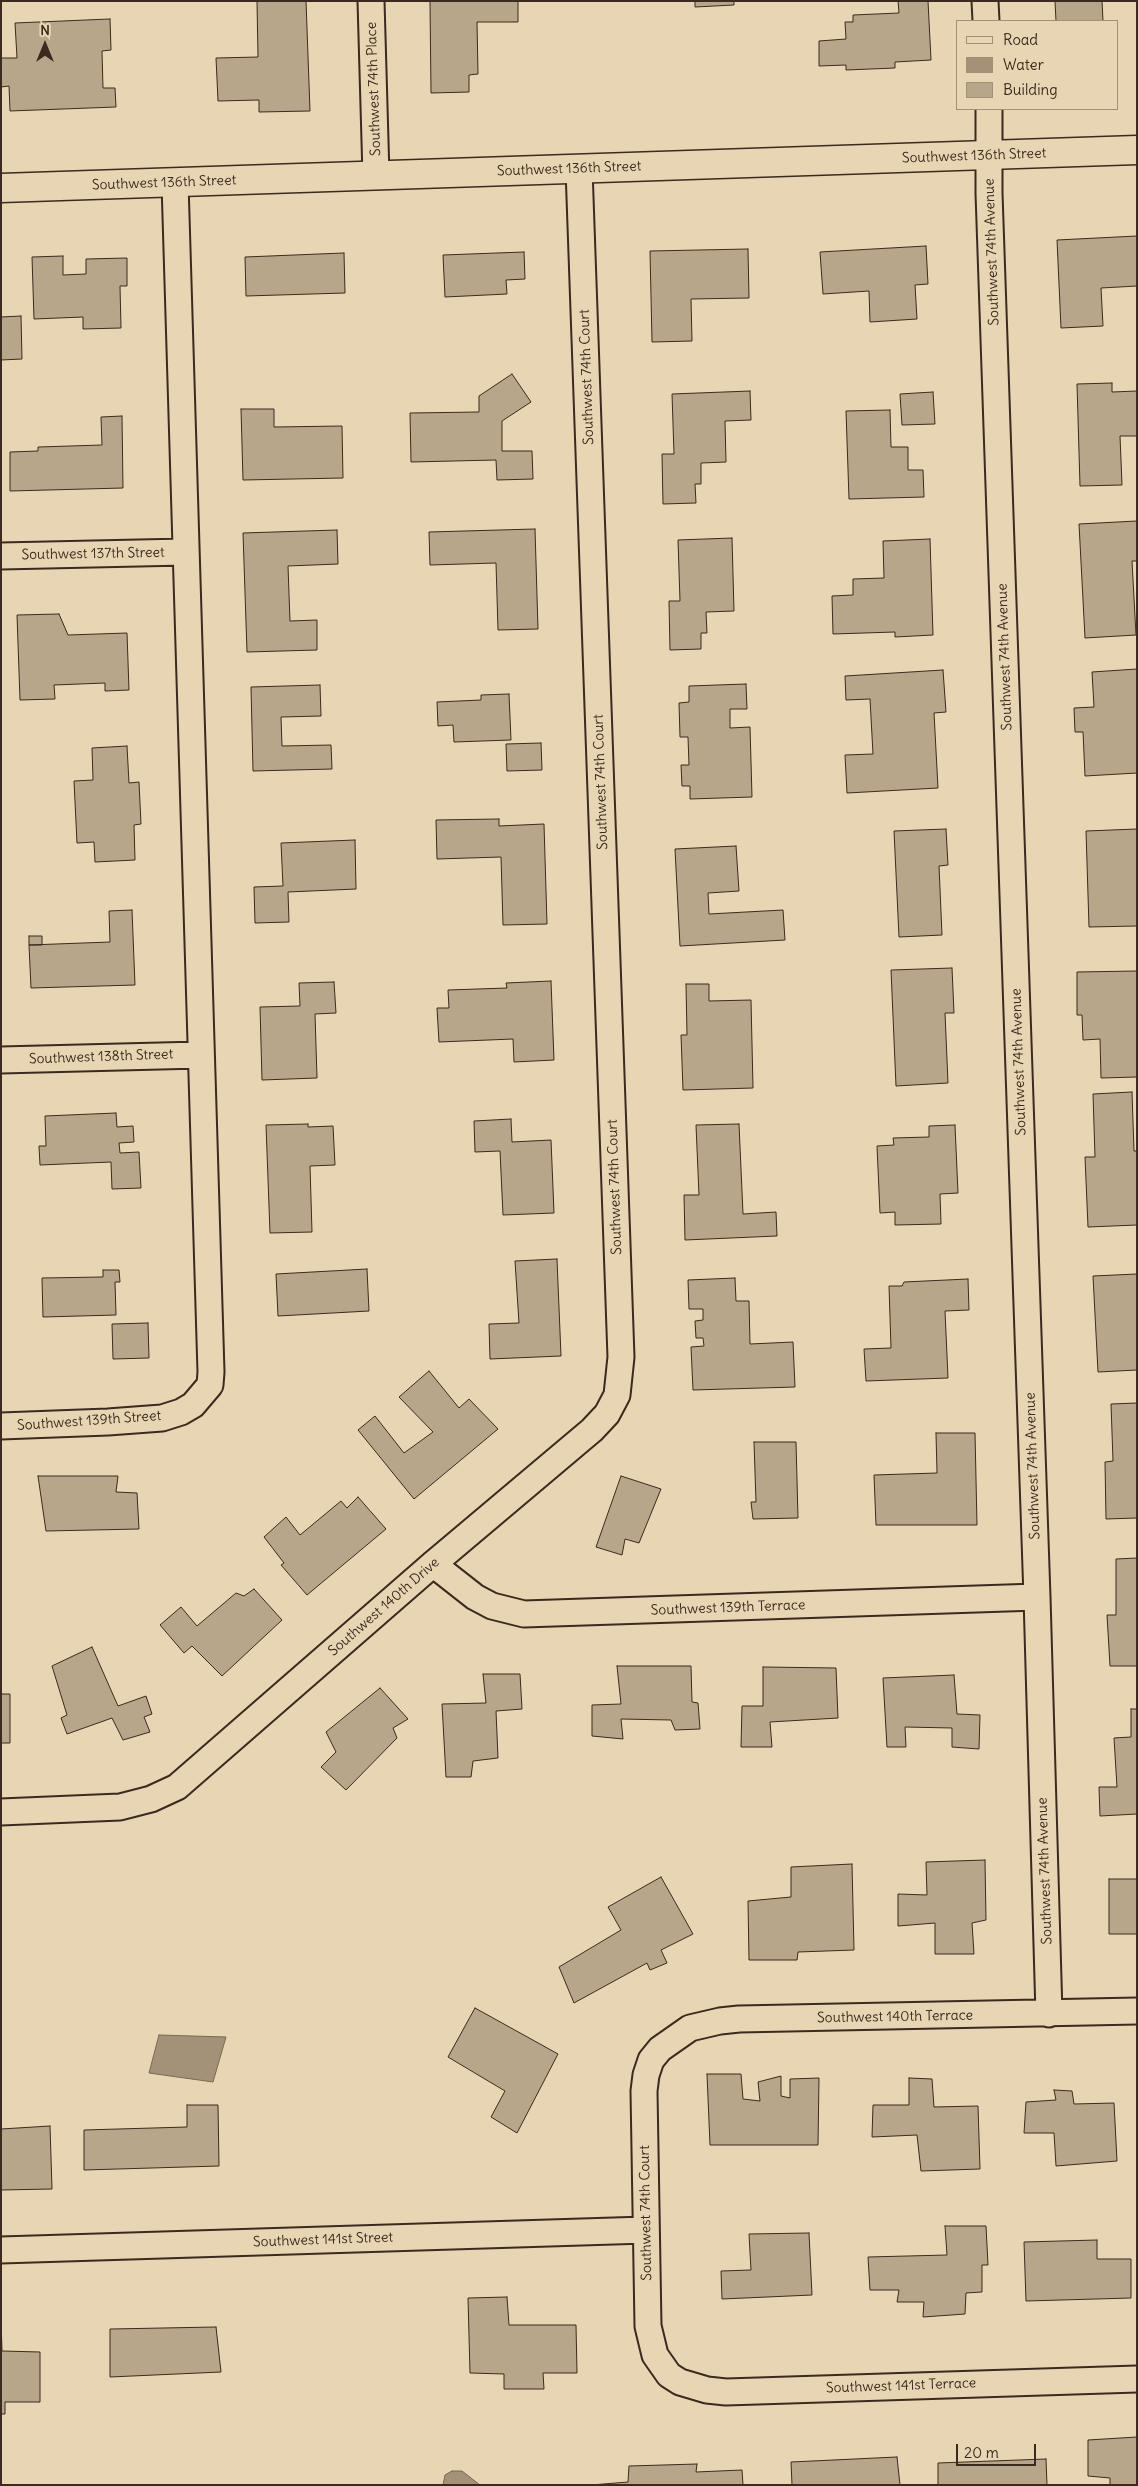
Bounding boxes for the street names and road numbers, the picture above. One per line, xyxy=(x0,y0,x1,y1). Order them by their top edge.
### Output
street label: Southwest 74th Place xyxy=(363,22,385,156)
street label: Southwest 136th Street xyxy=(901,145,1047,167)
street label: Southwest 136th Street xyxy=(496,158,642,180)
street label: Southwest 136th Street xyxy=(91,172,237,194)
street label: Southwest 74th Avenue xyxy=(981,178,1003,326)
street label: Southwest 74th Court xyxy=(576,309,598,445)
street label: Southwest 137th Street xyxy=(21,544,165,564)
street label: Southwest 74th Avenue xyxy=(994,583,1016,731)
street label: Southwest 74th Court xyxy=(590,714,612,850)
street label: Southwest 74th Avenue xyxy=(1008,988,1030,1136)
street label: Southwest 138th Street xyxy=(28,1046,174,1068)
street label: Southwest 74th Court xyxy=(604,1119,626,1255)
street label: Southwest 74th Avenue xyxy=(1022,1392,1044,1540)
street label: Southwest 139th Street xyxy=(16,1408,162,1434)
street label: Southwest 140th Drive xyxy=(325,1554,443,1660)
street label: Southwest 139th Terrace xyxy=(650,1597,806,1619)
street label: Southwest 74th Avenue xyxy=(1034,1797,1056,1945)
street label: Southwest 140th Terrace xyxy=(817,2007,973,2027)
street label: Southwest 74th Court xyxy=(636,2145,656,2281)
street label: Southwest 141st Street xyxy=(253,2229,393,2251)
street label: Southwest 141st Terrace xyxy=(826,2375,976,2397)

